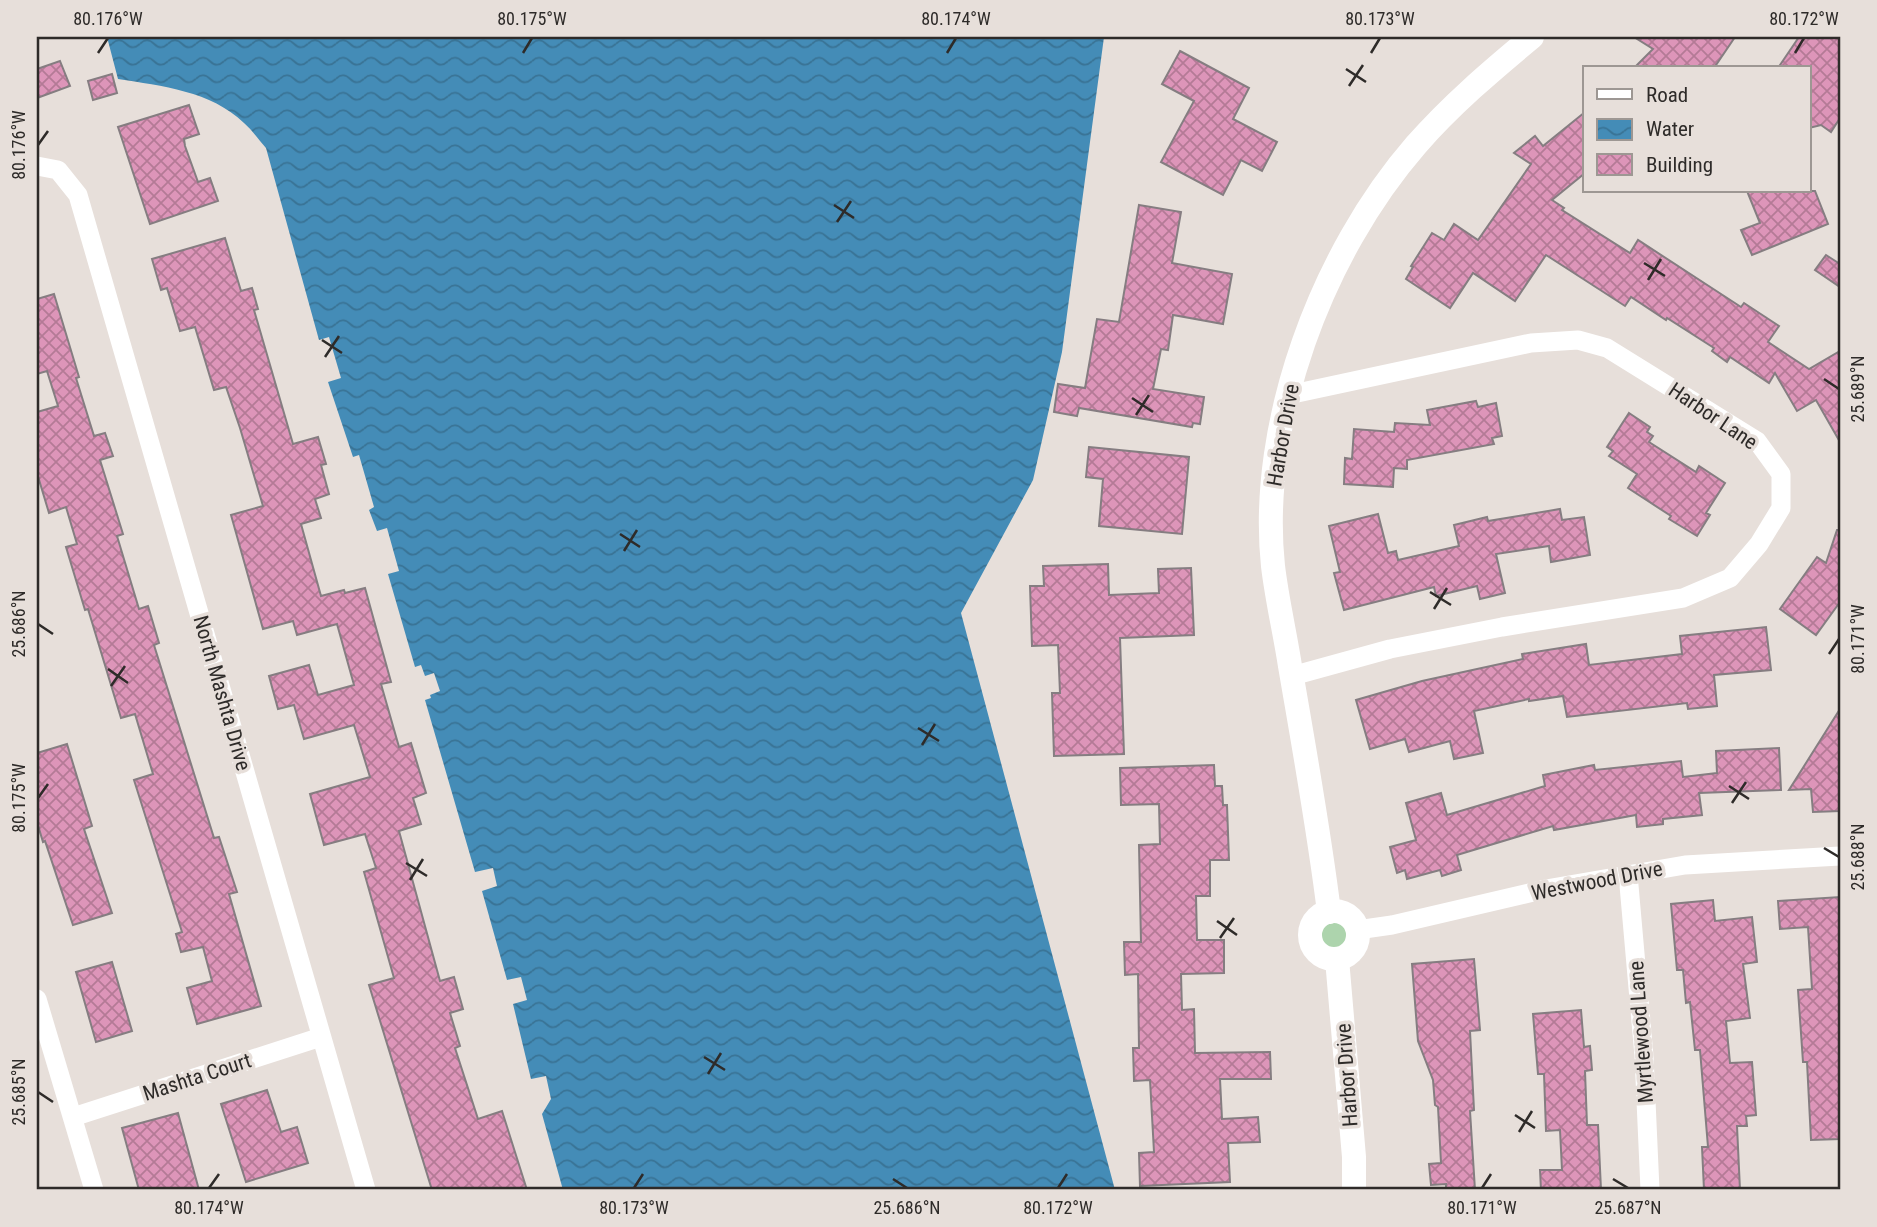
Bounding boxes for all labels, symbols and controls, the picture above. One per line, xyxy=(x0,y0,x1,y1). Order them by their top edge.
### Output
text: 80.176°W xyxy=(73,8,143,29)
text: 80.175°W xyxy=(497,8,567,29)
text: 80.174°W xyxy=(921,8,991,29)
text: 80.173°W xyxy=(1345,8,1415,29)
text: 80.172°W xyxy=(1769,8,1839,29)
legend xyxy=(1583,66,1811,192)
text: Road xyxy=(1646,83,1688,107)
text: 80.176°W xyxy=(8,110,29,180)
text: Water xyxy=(1646,117,1694,141)
text: Building xyxy=(1646,153,1713,177)
text: 25.689°N xyxy=(1847,355,1868,423)
street label: Harbor Lane xyxy=(1664,378,1762,454)
street label: Harbor Drive xyxy=(1262,382,1304,488)
text: 25.686°N xyxy=(8,590,29,658)
text: 80.171°W xyxy=(1847,604,1868,674)
street label: North Mashta Drive xyxy=(188,613,256,773)
text: 80.175°W xyxy=(8,763,29,833)
text: 25.688°N xyxy=(1847,823,1868,891)
street label: Westwood Drive xyxy=(1529,856,1665,905)
street label: Myrtlewood Lane xyxy=(1624,960,1658,1104)
street label: Harbor Drive xyxy=(1331,1022,1363,1127)
street label: Mashta Court xyxy=(140,1048,254,1106)
text: 25.685°N xyxy=(8,1058,29,1126)
text: 80.174°W xyxy=(174,1197,244,1218)
text: 80.173°W xyxy=(599,1197,669,1218)
text: 25.686°N xyxy=(873,1197,941,1218)
text: 80.172°W xyxy=(1023,1197,1093,1218)
text: 80.171°W xyxy=(1447,1197,1517,1218)
text: 25.687°N xyxy=(1594,1197,1662,1218)

